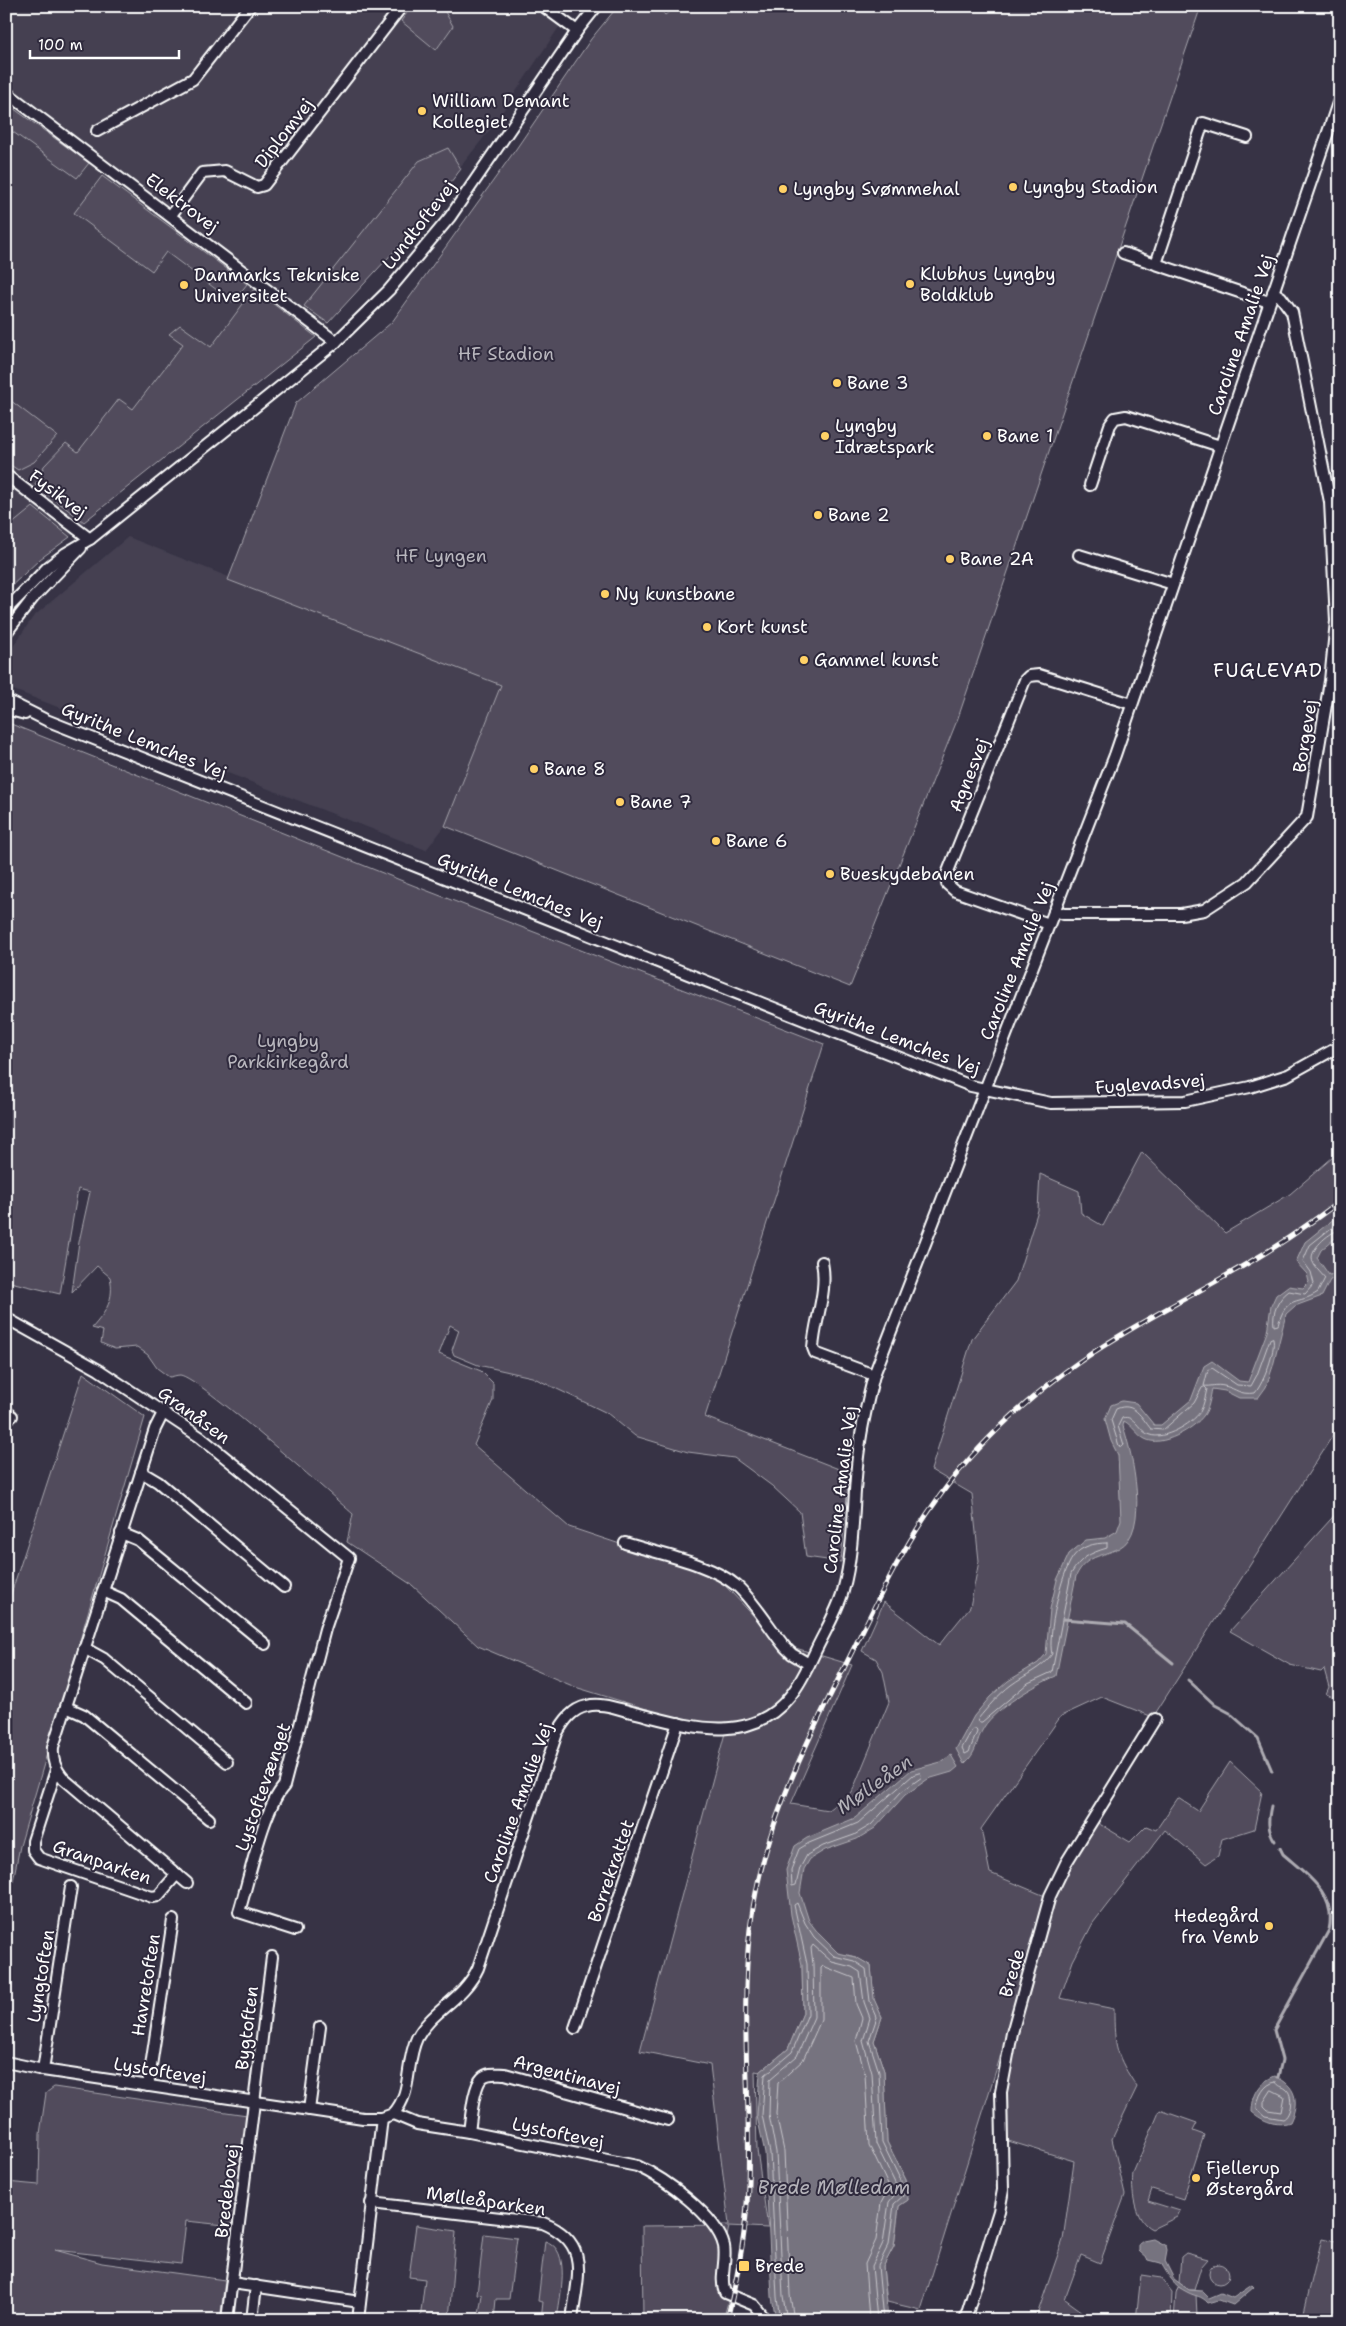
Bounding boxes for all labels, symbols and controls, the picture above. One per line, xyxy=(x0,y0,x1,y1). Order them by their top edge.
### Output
scale bar xyxy=(30,28,179,60)
text: 100 m xyxy=(38,35,83,55)
place label: William Demant Kollegiet xyxy=(432,89,570,134)
street label: Diplomvej xyxy=(249,93,319,173)
marker: William Demant Kollegiet xyxy=(416,105,428,117)
street label: Elektrovej xyxy=(140,167,224,239)
street label: Lundtoftevej xyxy=(376,175,462,275)
place label: Lyngby Stadion xyxy=(1023,175,1158,199)
place label: Lyngby Svømmehal xyxy=(793,177,960,201)
marker: Lyngby Stadion xyxy=(1007,181,1019,193)
marker: Lyngby Svømmehal xyxy=(777,183,789,195)
street label: Caroline Amalie Vej xyxy=(1202,251,1280,419)
place label: Klubhus Lyngby Boldklub xyxy=(920,262,1056,307)
place label: Danmarks Tekniske Universitet xyxy=(194,263,360,308)
marker: Klubhus Lyngby Boldklub xyxy=(904,278,916,290)
marker: Danmarks Tekniske Universitet xyxy=(178,279,190,291)
park label: HF Stadion xyxy=(458,342,554,366)
place label: Bane 3 xyxy=(847,371,909,395)
marker: Bane 3 xyxy=(831,377,843,389)
place label: Lyngby Idrætspark xyxy=(835,414,935,459)
place label: Bane 1 xyxy=(997,424,1053,448)
marker: Lyngby Idrætspark xyxy=(819,430,831,442)
marker: Bane 1 xyxy=(981,430,993,442)
street label: Fysikvej xyxy=(24,464,92,524)
place label: Bane 2 xyxy=(828,503,890,527)
marker: Bane 2 xyxy=(812,509,824,521)
park label: HF Lyngen xyxy=(395,544,487,568)
place label: Bane 2A xyxy=(960,547,1034,571)
marker: Bane 2A xyxy=(944,553,956,565)
place label: Ny kunstbane xyxy=(615,582,735,606)
marker: Ny kunstbane xyxy=(599,588,611,600)
place label: Kort kunst xyxy=(717,615,808,639)
marker: Kort kunst xyxy=(701,621,713,633)
place label: Gammel kunst xyxy=(814,648,939,672)
marker: Gammel kunst xyxy=(798,654,810,666)
district label: FUGLEVAD xyxy=(1213,657,1323,683)
street label: Gyrithe Lemches Vej xyxy=(58,697,230,785)
street label: Borgevej xyxy=(1287,698,1323,774)
street label: Agnesvej xyxy=(943,735,995,815)
place label: Bane 8 xyxy=(544,757,606,781)
marker: Bane 8 xyxy=(528,763,540,775)
place label: Bane 7 xyxy=(630,790,692,814)
marker: Bane 7 xyxy=(614,796,626,808)
place label: Bane 6 xyxy=(726,829,788,853)
marker: Bane 6 xyxy=(710,835,722,847)
street label: Gyrithe Lemches Vej xyxy=(434,847,606,935)
place label: Bueskydebanen xyxy=(840,862,974,886)
marker: Bueskydebanen xyxy=(824,868,836,880)
street label: Caroline Amalie Vej xyxy=(974,878,1060,1044)
street label: Gyrithe Lemches Vej xyxy=(810,995,984,1081)
park label: Lyngby Parkkirkegård xyxy=(227,1029,349,1074)
street label: Fuglevadsvej xyxy=(1094,1068,1206,1100)
street label: Granåsen xyxy=(153,1381,235,1449)
street label: Caroline Amalie Vej xyxy=(818,1405,862,1575)
street label: Lystoftevænget xyxy=(230,1719,296,1855)
street label: Caroline Amalie Vej xyxy=(478,1719,558,1887)
water label: Mølleåen xyxy=(831,1749,917,1820)
street label: Borrekrattet xyxy=(582,1816,640,1926)
street label: Granparken xyxy=(49,1834,155,1890)
place label: Hedegård fra Vemb xyxy=(1174,1904,1259,1949)
marker: Hedegård fra Vemb xyxy=(1263,1920,1275,1932)
street label: Lyngtoften xyxy=(22,1928,60,2024)
street label: Havretoften xyxy=(126,1932,166,2038)
street label: Brede xyxy=(994,1946,1030,2000)
street label: Bygtoften xyxy=(230,1985,264,2071)
street label: Argentinavej xyxy=(511,2049,623,2101)
street label: Lystoftevej xyxy=(112,2052,208,2090)
street label: Lystoftevej xyxy=(510,2112,606,2154)
street label: Bredebovej xyxy=(209,2143,245,2239)
place label: Fjellerup Østergård xyxy=(1206,2156,1294,2201)
marker: Fjellerup Østergård xyxy=(1190,2172,1202,2184)
water label: Brede Mølledam xyxy=(757,2175,911,2200)
street label: Mølleåparken xyxy=(425,2181,547,2221)
place label: Brede xyxy=(755,2254,804,2278)
marker: Brede xyxy=(737,2259,751,2273)

